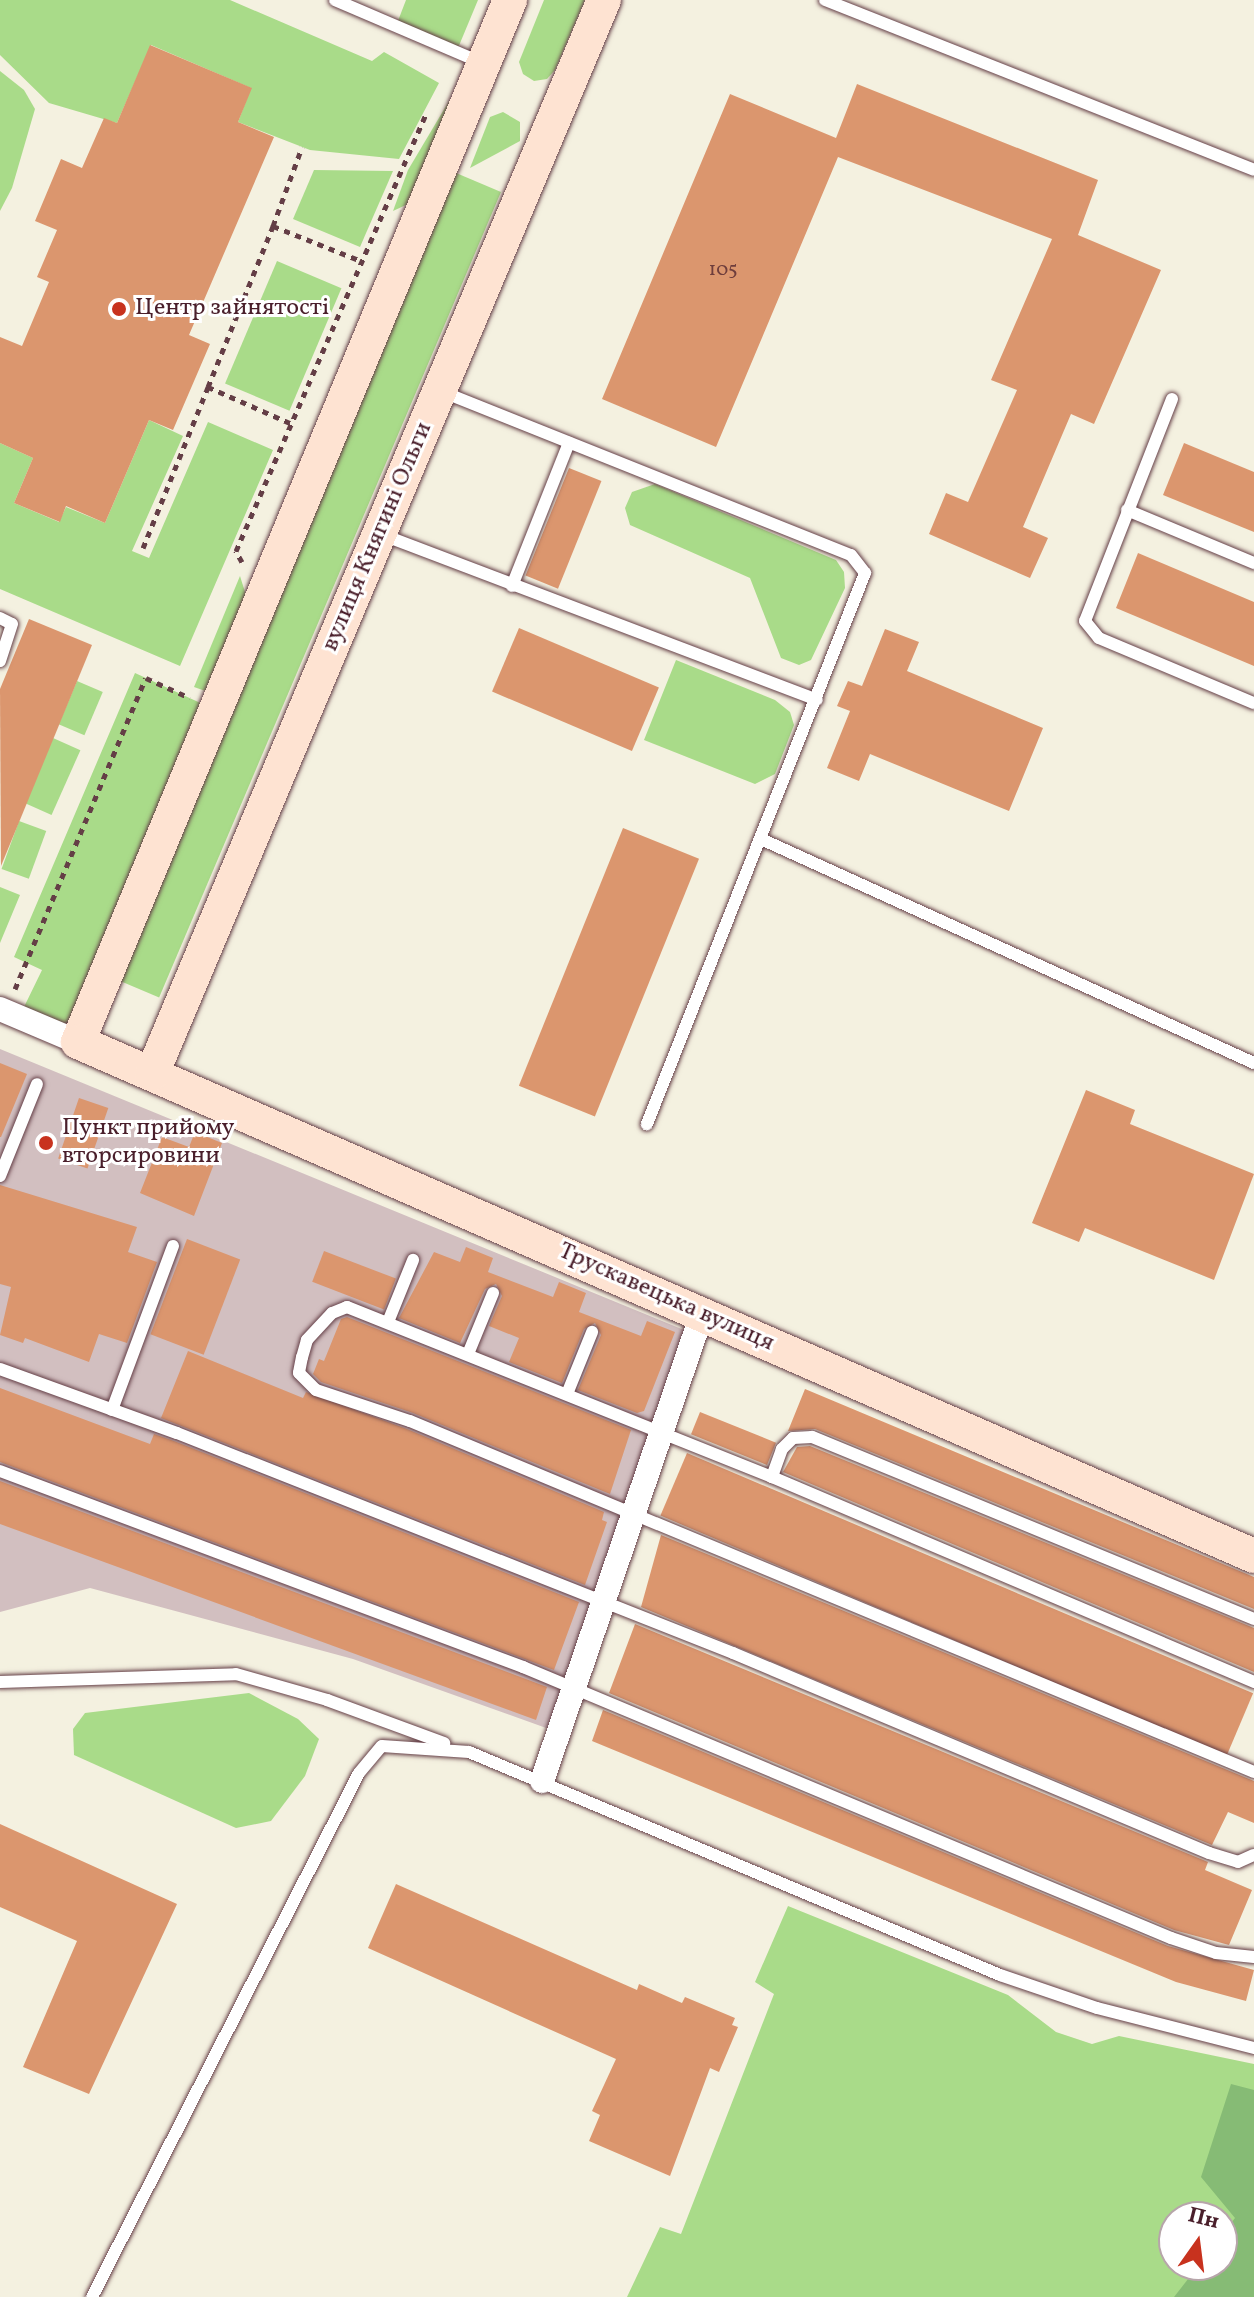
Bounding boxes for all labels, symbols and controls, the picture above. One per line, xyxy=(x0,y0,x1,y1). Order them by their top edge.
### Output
house number: 105 xyxy=(708,258,738,282)
place label: Центр зайнятості xyxy=(135,295,329,323)
marker: Центр зайнятості xyxy=(110,300,128,318)
street label: вулиця Княгині Ольги xyxy=(317,418,439,656)
place label: Пункт прийому вторсировини xyxy=(62,1115,235,1171)
marker: Пункт прийому вторсировини xyxy=(37,1134,55,1152)
street label: Трускавецька вулиця xyxy=(554,1237,778,1359)
text: Пн xyxy=(1185,2200,1222,2238)
north arrow xyxy=(1158,2201,1238,2281)

